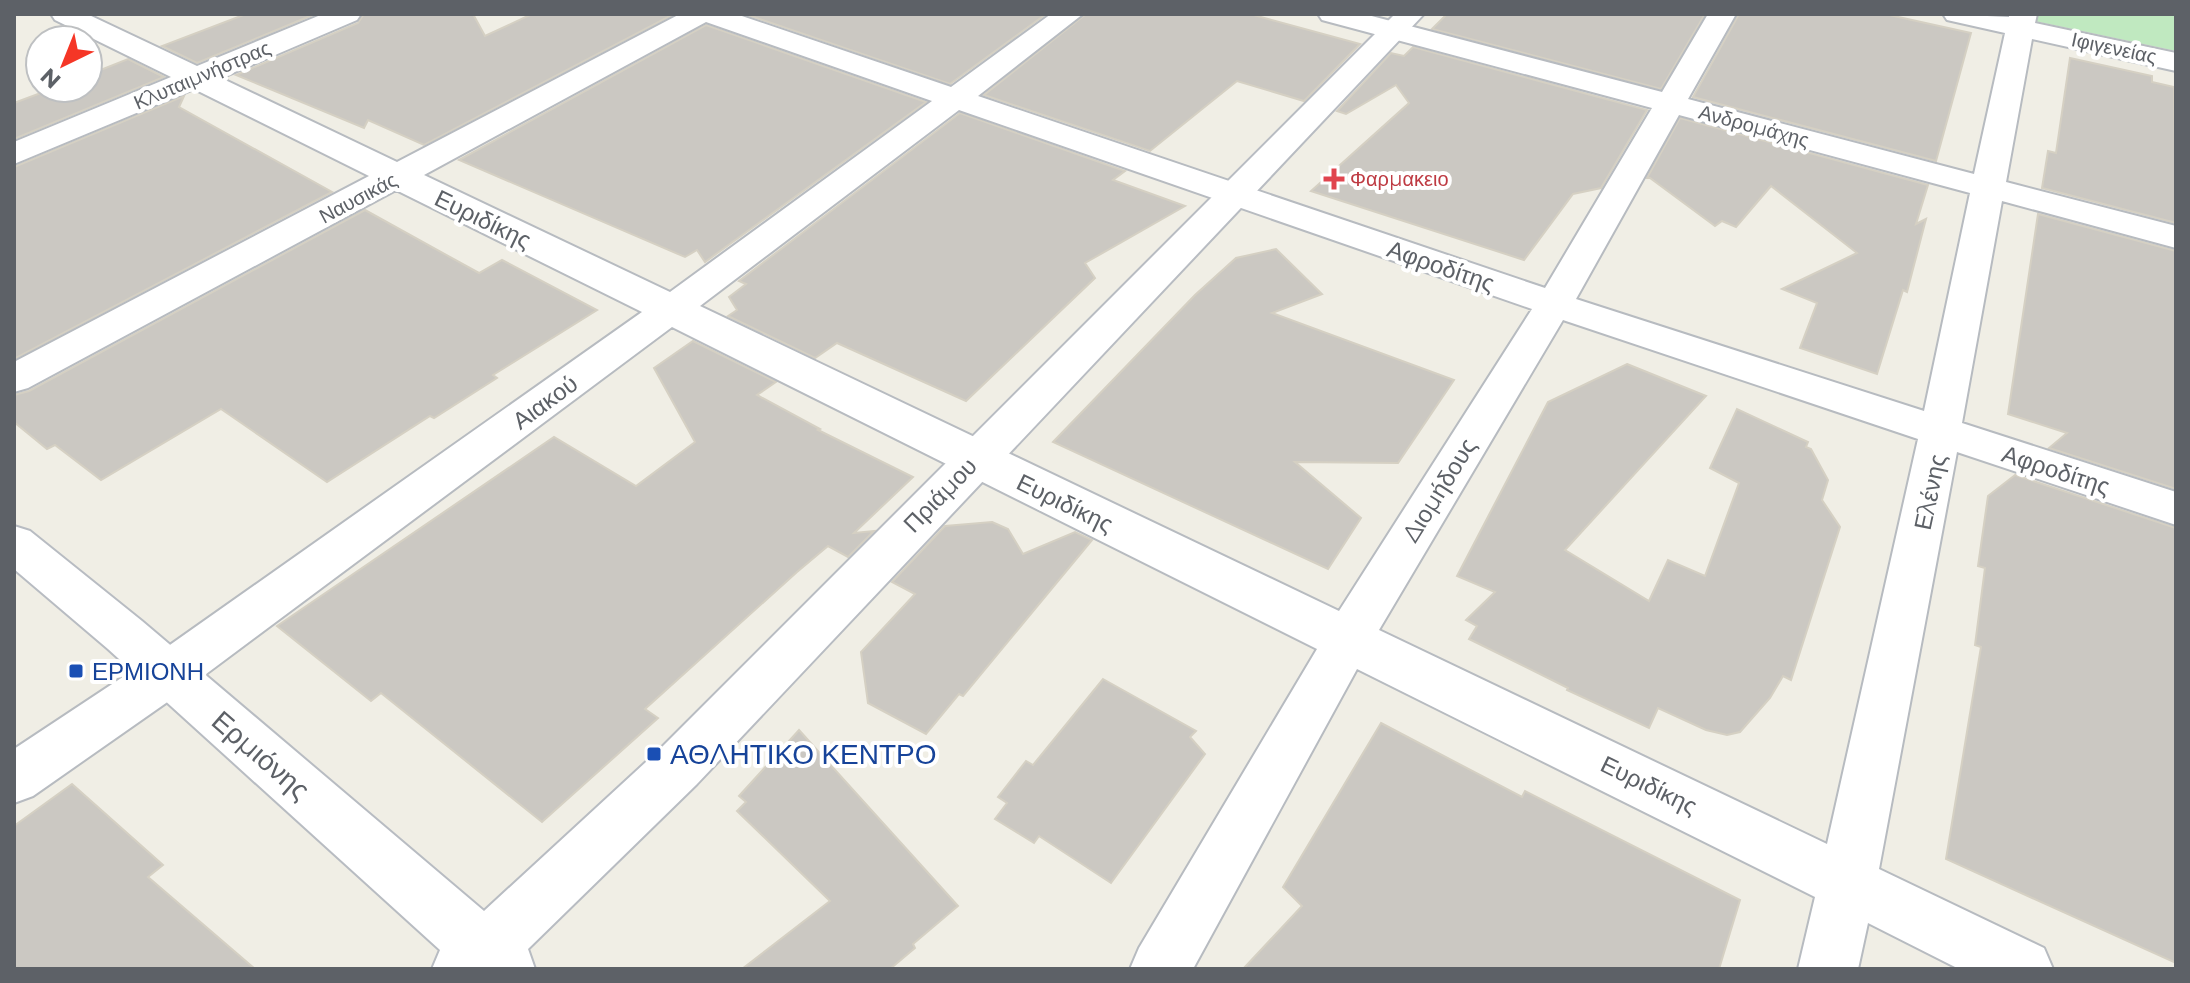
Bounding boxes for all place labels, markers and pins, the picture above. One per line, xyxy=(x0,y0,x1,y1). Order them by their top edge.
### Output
place label: Φαρμακειο xyxy=(1350,167,1449,191)
marker: Φαρμακειο xyxy=(1325,170,1343,188)
place label: ΕΡΜΙΟΝΗ xyxy=(92,657,204,686)
marker: ΕΡΜΙΟΝΗ xyxy=(67,662,85,680)
place label: ΑΘΛΗΤΙΚΟ ΚΕΝΤΡΟ xyxy=(670,737,937,771)
marker: ΑΘΛΗΤΙΚΟ ΚΕΝΤΡΟ xyxy=(645,745,663,763)

